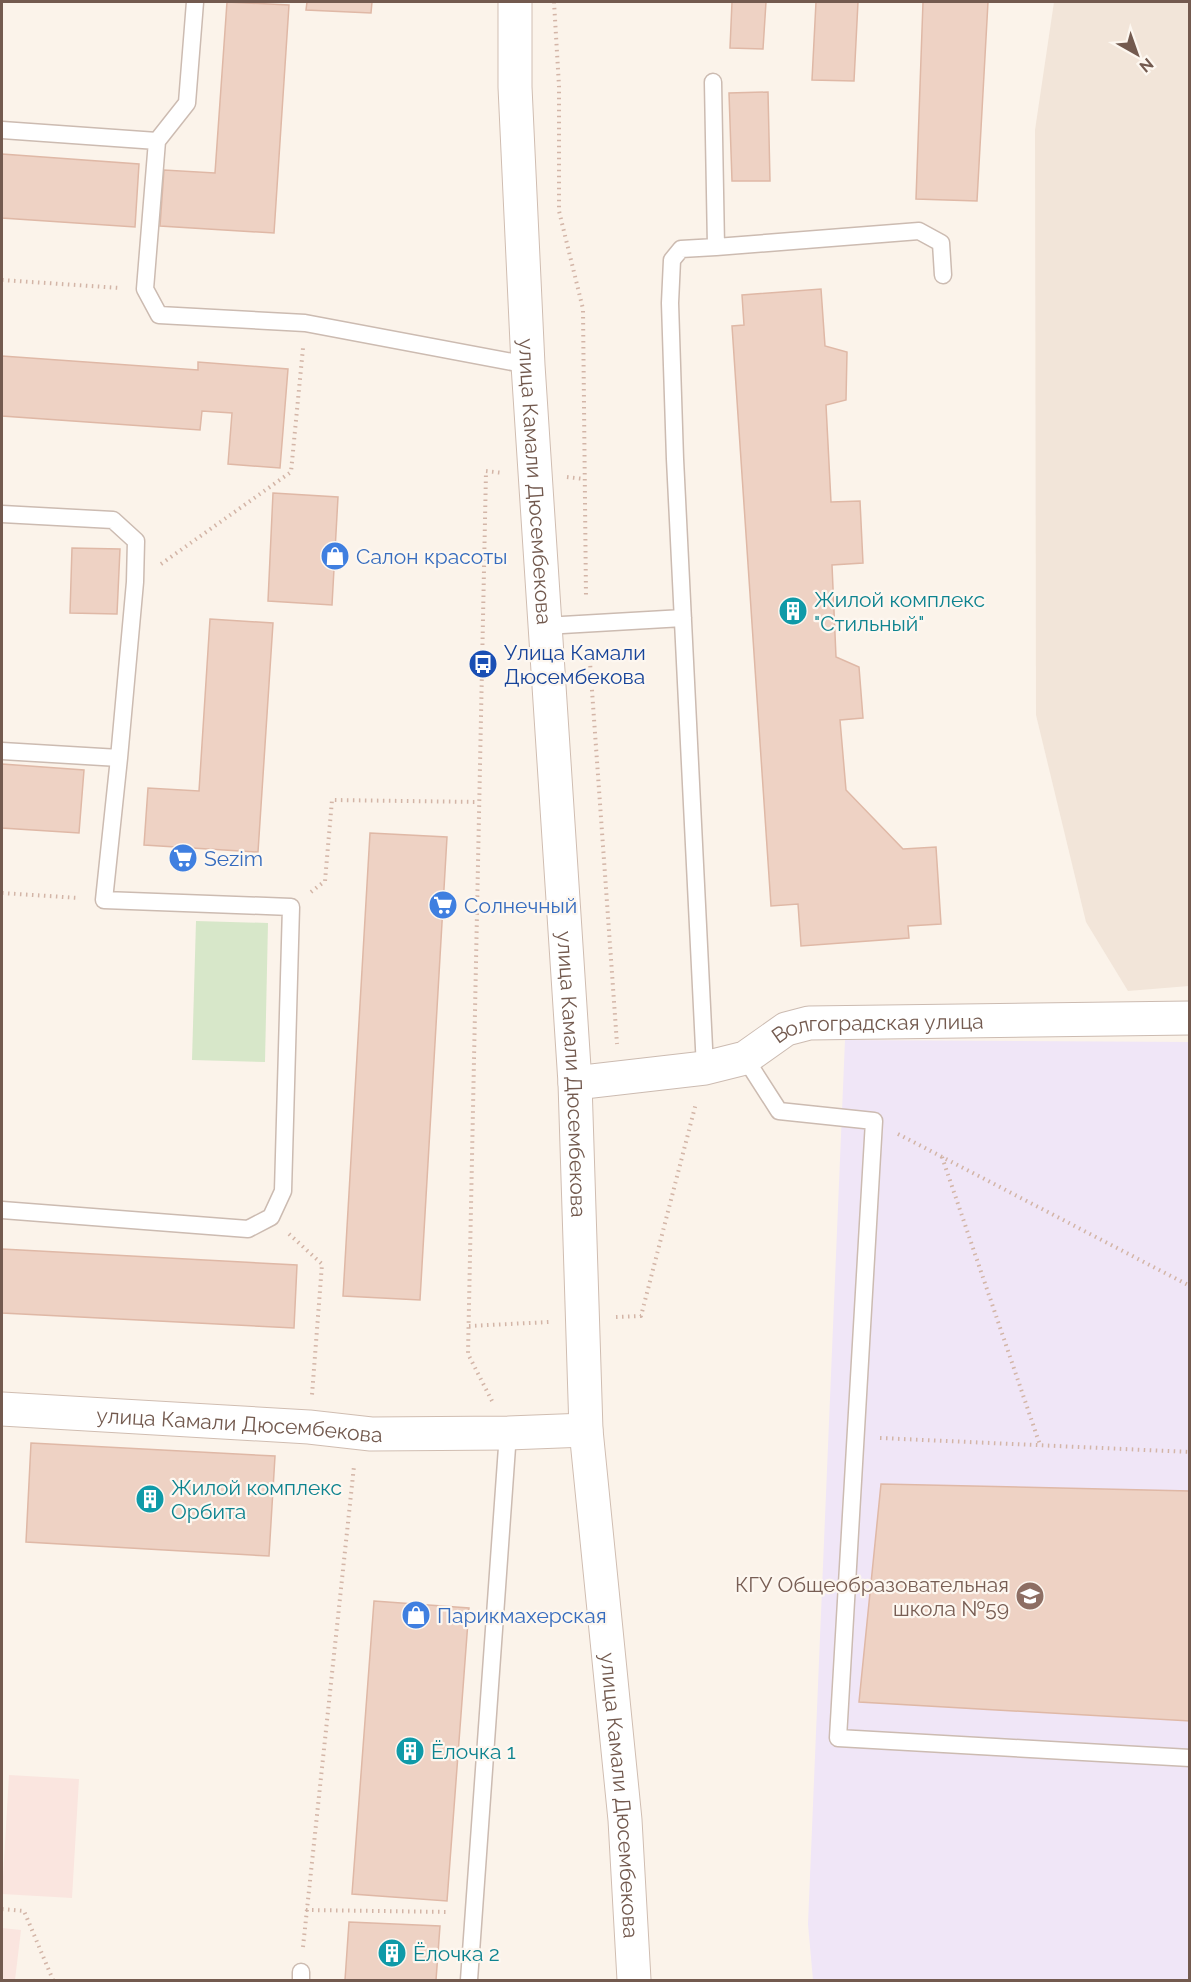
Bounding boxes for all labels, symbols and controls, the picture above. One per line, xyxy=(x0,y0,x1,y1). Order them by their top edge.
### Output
north arrow xyxy=(1107,24,1167,84)
text: N xyxy=(1136,54,1157,76)
street label: улица Камали Дюсембекова xyxy=(514,338,557,625)
shop icon: Салон красоты xyxy=(319,540,351,572)
place label: Салон красоты xyxy=(356,544,507,569)
place label: Жилой комплекс "Стильный" xyxy=(814,587,985,636)
building icon: Жилой комплекс "Стильный" xyxy=(777,595,809,627)
place label: Улица Камали Дюсембекова xyxy=(504,640,646,689)
bus stop icon: Улица Камали Дюсембекова xyxy=(467,648,499,680)
supermarket icon: Sezim xyxy=(167,842,199,874)
place label: Sezim xyxy=(204,846,263,871)
supermarket icon: Солнечный xyxy=(427,889,459,921)
place label: Солнечный xyxy=(464,893,577,918)
street label: улица Камали Дюсембекова xyxy=(553,930,592,1218)
street label: Волгоградская улица xyxy=(766,1008,984,1048)
street label: улица Камали Дюсембекова xyxy=(96,1402,383,1446)
place label: Жилой комплекс Орбита xyxy=(171,1475,342,1524)
building icon: Жилой комплекс Орбита xyxy=(134,1483,166,1515)
place label: КГУ Общеобразовательная школа №59 xyxy=(735,1572,1009,1621)
school or university icon: КГУ Общеобразовательная школа №59 xyxy=(1014,1580,1046,1612)
shop icon: Парикмахерская xyxy=(400,1599,432,1631)
place label: Парикмахерская xyxy=(437,1603,607,1628)
street label: улица Камали Дюсембекова xyxy=(596,1651,644,1939)
building icon: Ёлочка 1 xyxy=(394,1735,426,1767)
place label: Ёлочка 1 xyxy=(431,1739,516,1764)
building icon: Ёлочка 2 xyxy=(376,1937,408,1969)
place label: Ёлочка 2 xyxy=(413,1941,500,1966)

